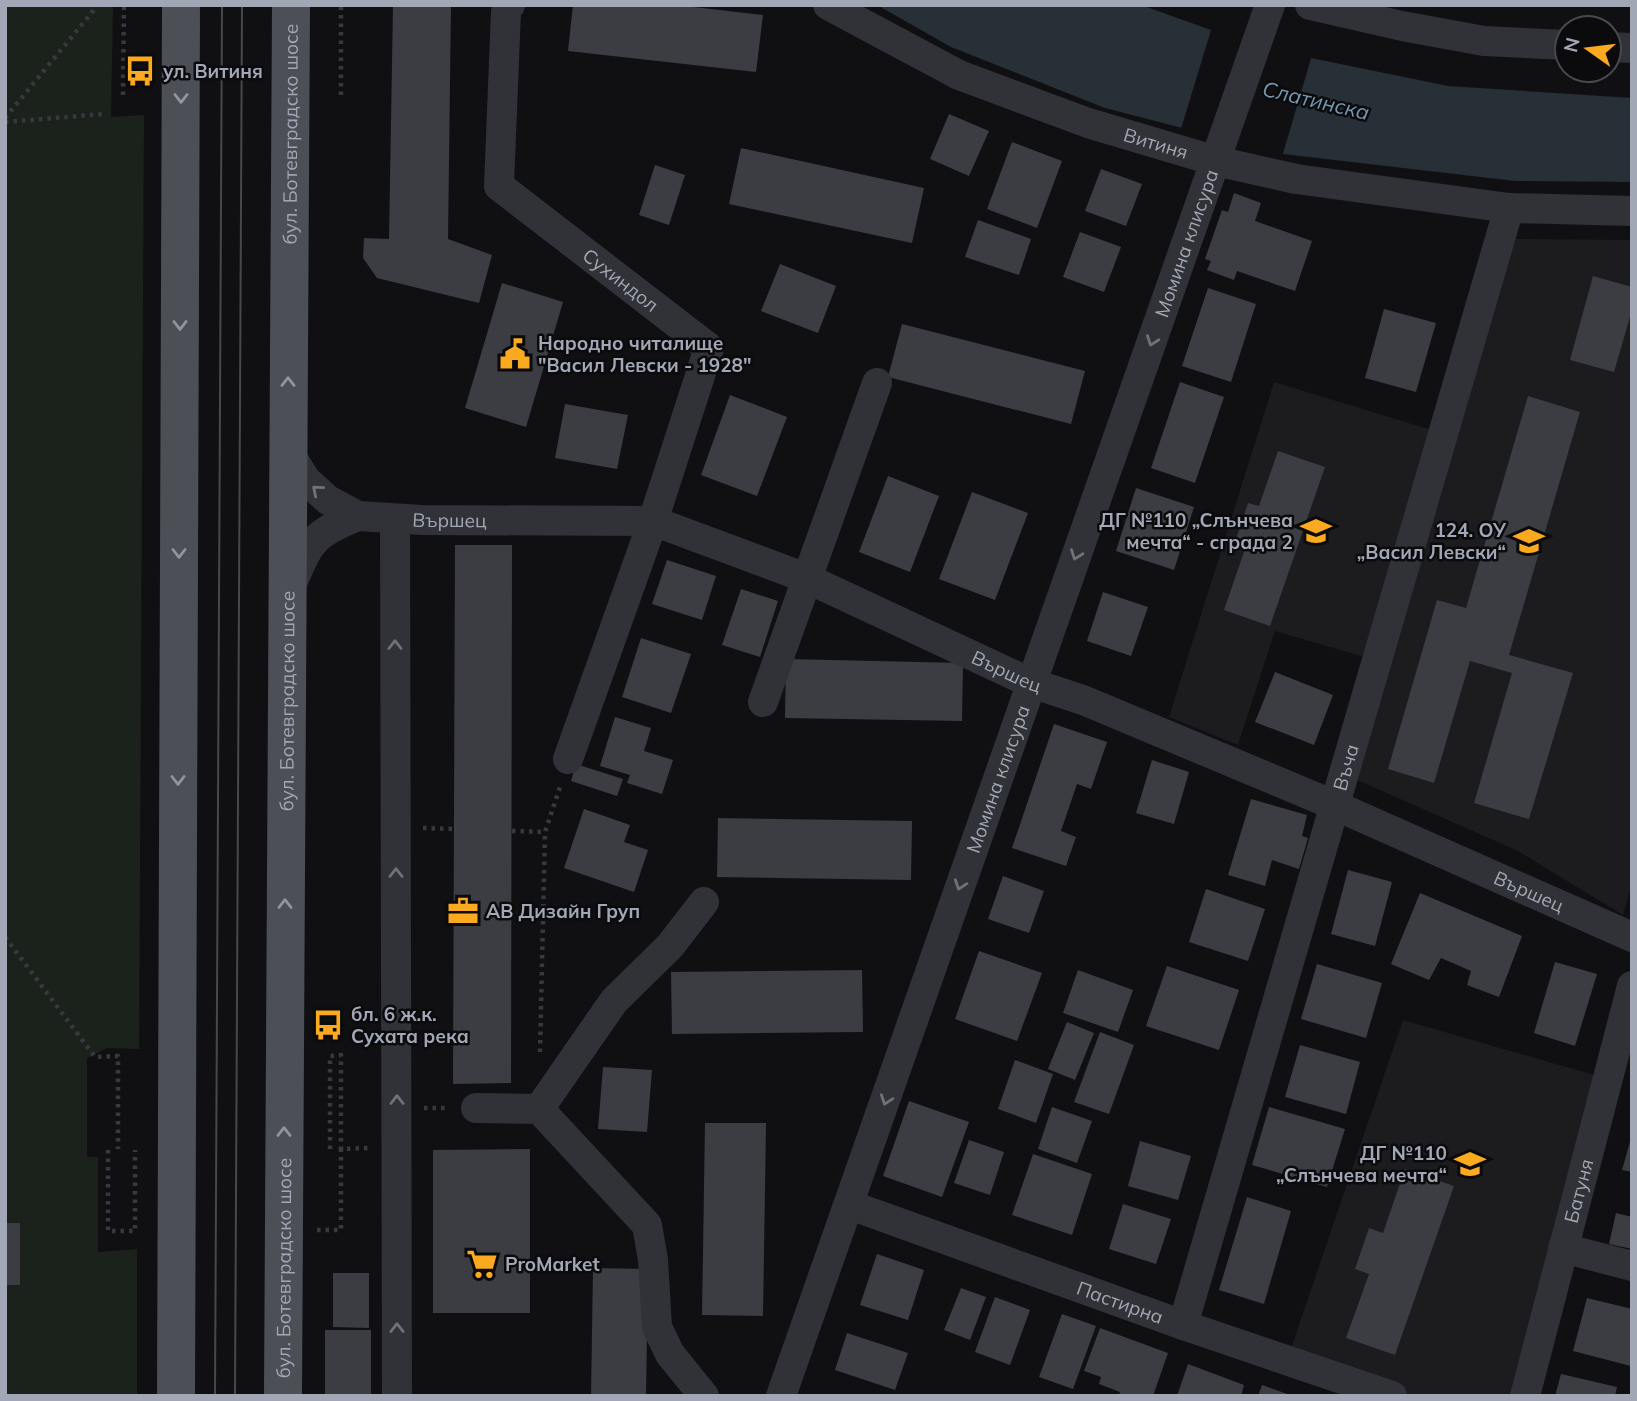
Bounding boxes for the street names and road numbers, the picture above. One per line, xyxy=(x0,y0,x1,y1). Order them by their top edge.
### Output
street label: бул. Ботевградско шосе xyxy=(278,24,303,244)
street label: Витиня xyxy=(1121,122,1191,164)
street label: Момина клисура xyxy=(1149,166,1223,320)
street label: Сухиндол xyxy=(578,243,663,317)
street label: Вършец xyxy=(412,507,487,532)
street label: бул. Ботевградско шосе xyxy=(274,591,300,811)
street label: Вършец xyxy=(968,645,1045,698)
street label: Момина клисура xyxy=(961,702,1035,856)
street label: Въча xyxy=(1328,741,1364,793)
street label: Вършец xyxy=(1490,865,1568,918)
street label: Батуня xyxy=(1559,1156,1598,1225)
street label: бул. Ботевградско шосе xyxy=(271,1158,296,1378)
street label: Пастирна xyxy=(1073,1276,1167,1329)

